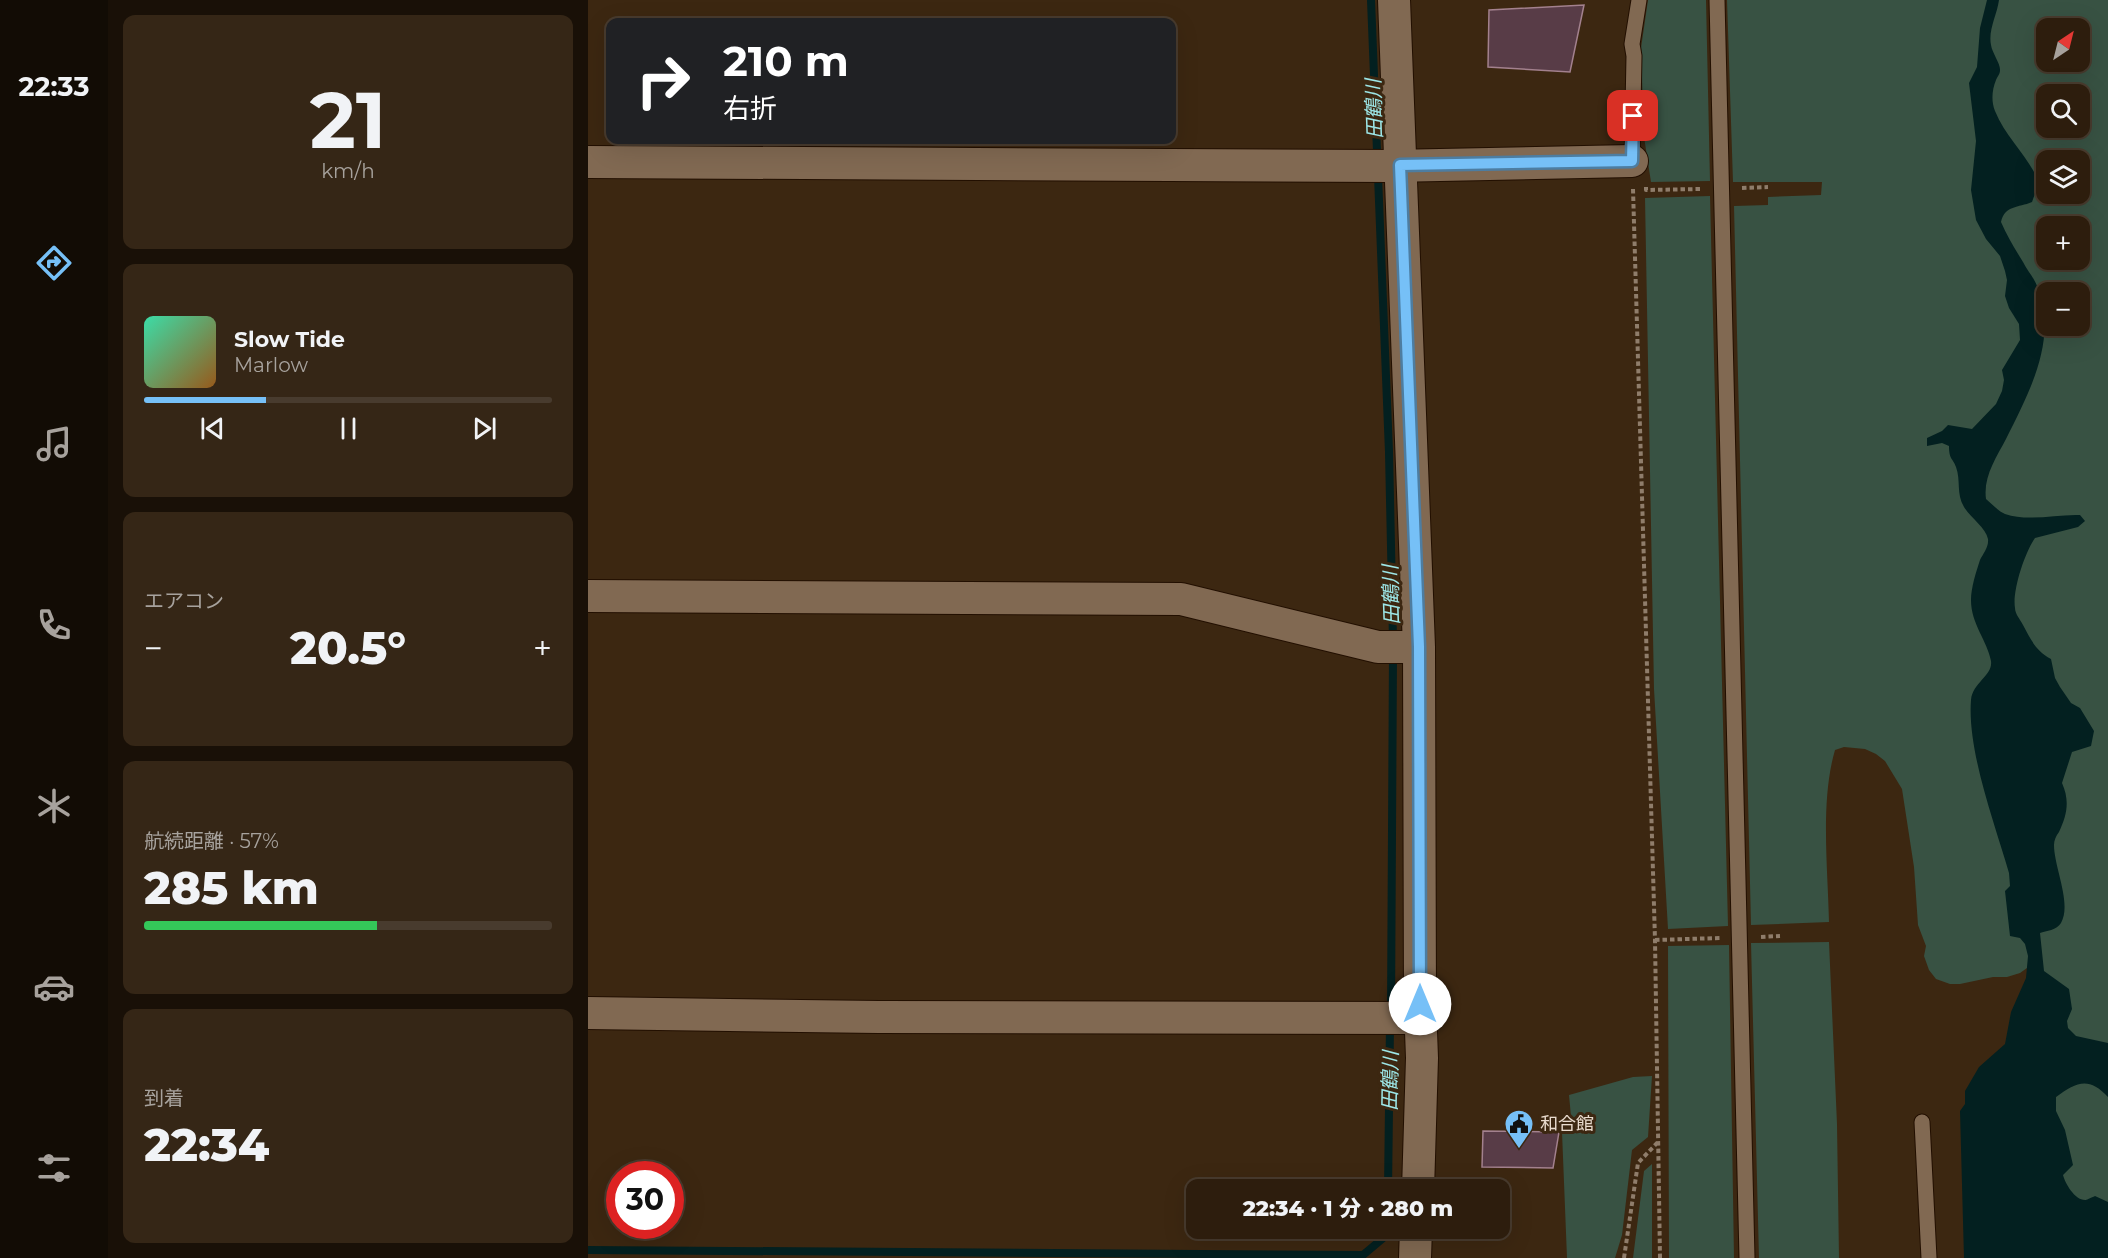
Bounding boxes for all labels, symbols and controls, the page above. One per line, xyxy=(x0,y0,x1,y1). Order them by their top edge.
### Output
north arrow xyxy=(2036,18,2090,72)
map controls xyxy=(2036,18,2090,336)
text: 210 m xyxy=(723,35,849,87)
icon: right xyxy=(624,42,702,120)
text: 22:33 xyxy=(19,70,89,103)
text: 21 xyxy=(310,72,386,168)
water label: 田鶴川 xyxy=(1361,77,1387,139)
button: search xyxy=(2036,84,2090,138)
pin xyxy=(1607,90,1658,141)
text: 右折 xyxy=(723,92,777,125)
icon: arrive xyxy=(1616,99,1649,132)
button: layers xyxy=(2036,150,2090,204)
text: km/h xyxy=(321,159,375,183)
button: + xyxy=(2036,216,2090,270)
icon: directions xyxy=(33,242,75,284)
button: − xyxy=(2036,282,2090,336)
text: Slow Tide xyxy=(234,326,345,353)
text: Marlow xyxy=(234,353,308,377)
icon: previous xyxy=(196,412,229,445)
icon: pause xyxy=(332,412,365,445)
icon: next xyxy=(468,412,501,445)
icon: music xyxy=(33,423,75,465)
water label: 田鶴川 xyxy=(1378,563,1404,625)
text: エアコン xyxy=(144,589,224,613)
icon: phone xyxy=(33,604,75,646)
text: 20.5° xyxy=(290,620,406,675)
text: − xyxy=(144,628,163,668)
text: + xyxy=(533,628,552,668)
icon: climate xyxy=(33,785,75,827)
text: 航続距離 · 57% xyxy=(144,829,279,853)
text: 285 km xyxy=(144,860,319,915)
icon: car xyxy=(33,966,75,1008)
position arrow xyxy=(1388,972,1452,1036)
water label: 田鶴川 xyxy=(1377,1049,1403,1111)
text: 到着 xyxy=(144,1086,184,1110)
public building icon: 和合館 xyxy=(1503,1108,1535,1150)
place label: 和合館 xyxy=(1540,1113,1594,1135)
text: 22:34 xyxy=(144,1117,269,1172)
icon: filters xyxy=(33,1147,75,1189)
speed limit sign: 30 xyxy=(606,1161,684,1239)
text: 22:34 · 1 分 · 280 m xyxy=(1243,1195,1453,1222)

